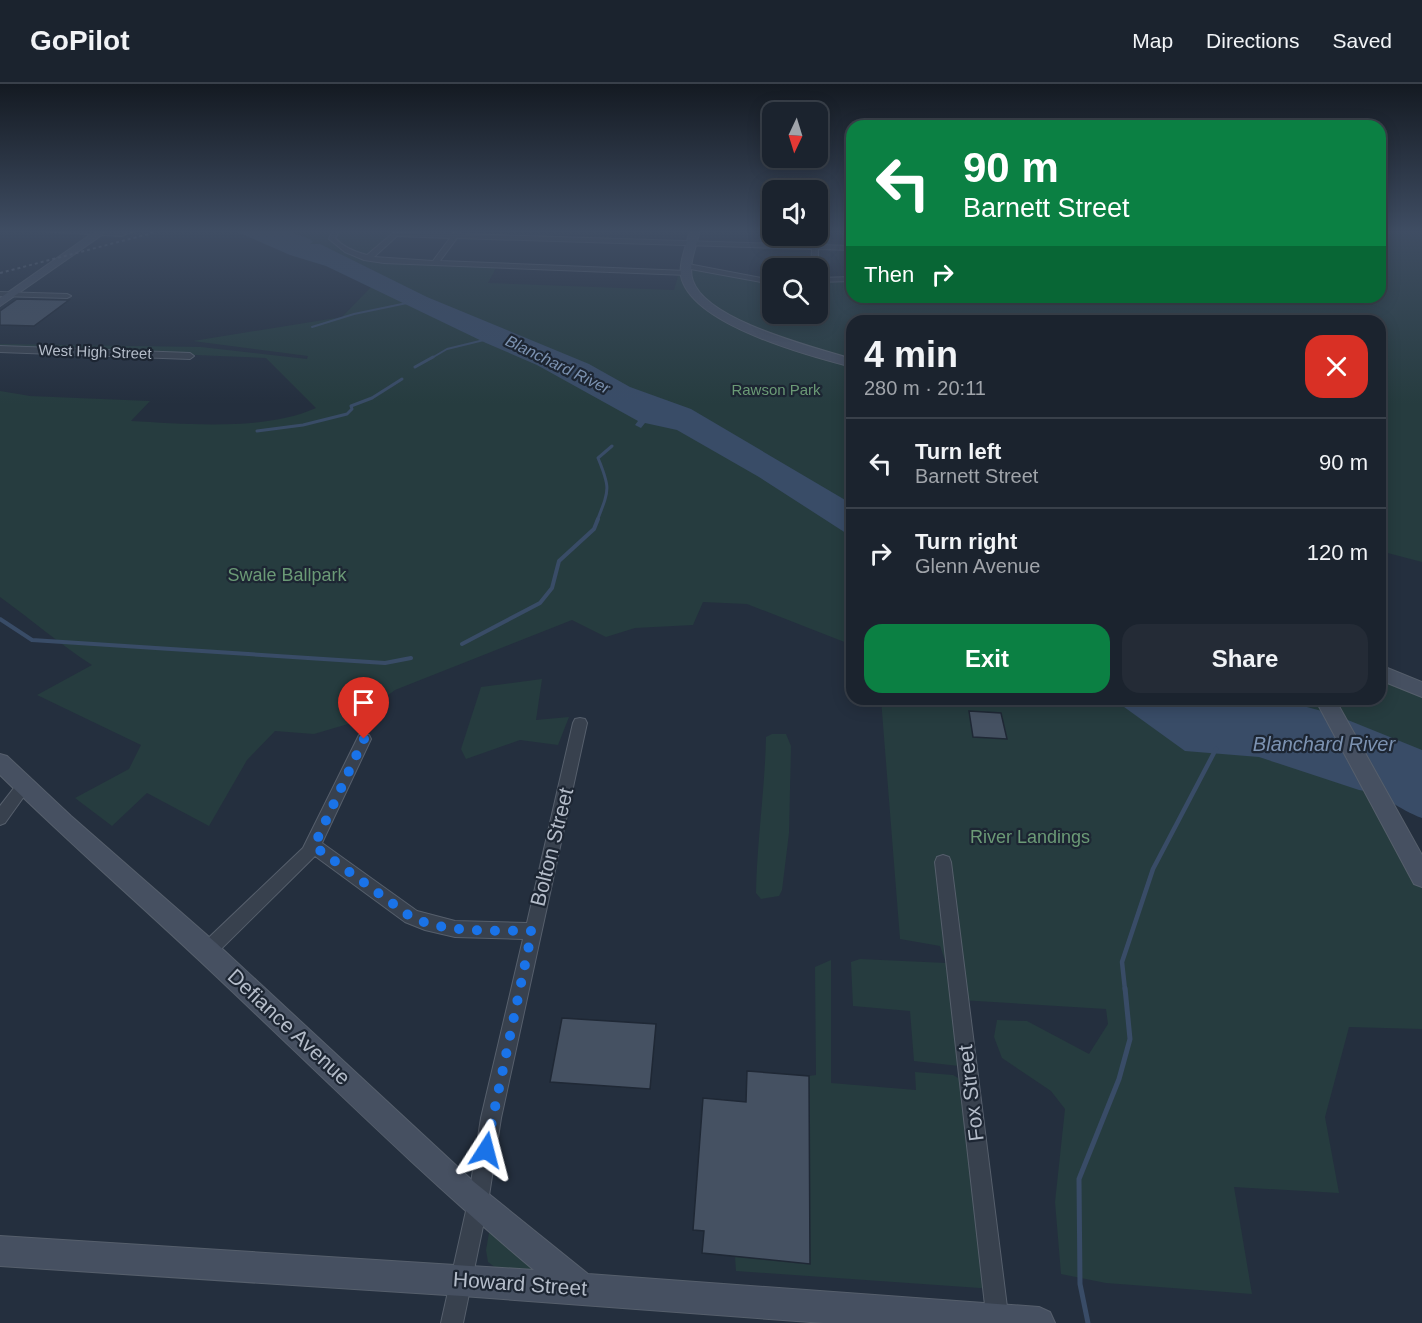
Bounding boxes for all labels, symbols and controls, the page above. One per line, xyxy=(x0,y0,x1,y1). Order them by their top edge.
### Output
text: GoPilot xyxy=(30,25,130,56)
text: Map xyxy=(1132,29,1173,52)
text: Directions xyxy=(1206,29,1299,52)
text: Saved xyxy=(1332,29,1392,52)
north arrow xyxy=(762,102,828,168)
map controls xyxy=(762,102,828,324)
icon: left xyxy=(864,144,942,222)
text: 90 m xyxy=(963,144,1059,191)
button: sound xyxy=(762,180,828,246)
text: Barnett Street xyxy=(963,193,1130,223)
button: search xyxy=(762,258,828,324)
icon: right xyxy=(926,258,959,291)
text: Then xyxy=(864,262,914,287)
water label: Blanchard River xyxy=(503,332,613,397)
text: 4 min xyxy=(864,334,958,375)
button: close xyxy=(1305,335,1368,398)
street label: West High Street xyxy=(38,341,153,362)
text: 280 m · 20:11 xyxy=(864,377,986,399)
park label: Rawson Park xyxy=(731,381,821,398)
text: Turn left xyxy=(915,439,1001,464)
icon: left xyxy=(864,447,897,480)
text: 90 m xyxy=(1319,450,1368,475)
text: Barnett Street xyxy=(915,465,1038,487)
text: Turn right xyxy=(915,529,1017,554)
icon: right xyxy=(864,537,897,570)
text: 120 m xyxy=(1307,540,1368,565)
text: Glenn Avenue xyxy=(915,555,1040,577)
park label: Swale Ballpark xyxy=(227,565,348,585)
button: Exit xyxy=(864,624,1110,693)
button: Share xyxy=(1122,624,1368,693)
pin xyxy=(338,677,389,739)
icon: arrive xyxy=(347,686,380,719)
water label: Blanchard River xyxy=(1253,733,1396,755)
street label: Bolton Street xyxy=(526,785,577,909)
park label: River Landings xyxy=(970,827,1090,847)
street label: Defiance Avenue xyxy=(224,964,355,1089)
street label: Fox Street xyxy=(953,1043,988,1143)
position arrow xyxy=(454,1118,518,1182)
street label: Howard Street xyxy=(452,1267,588,1300)

